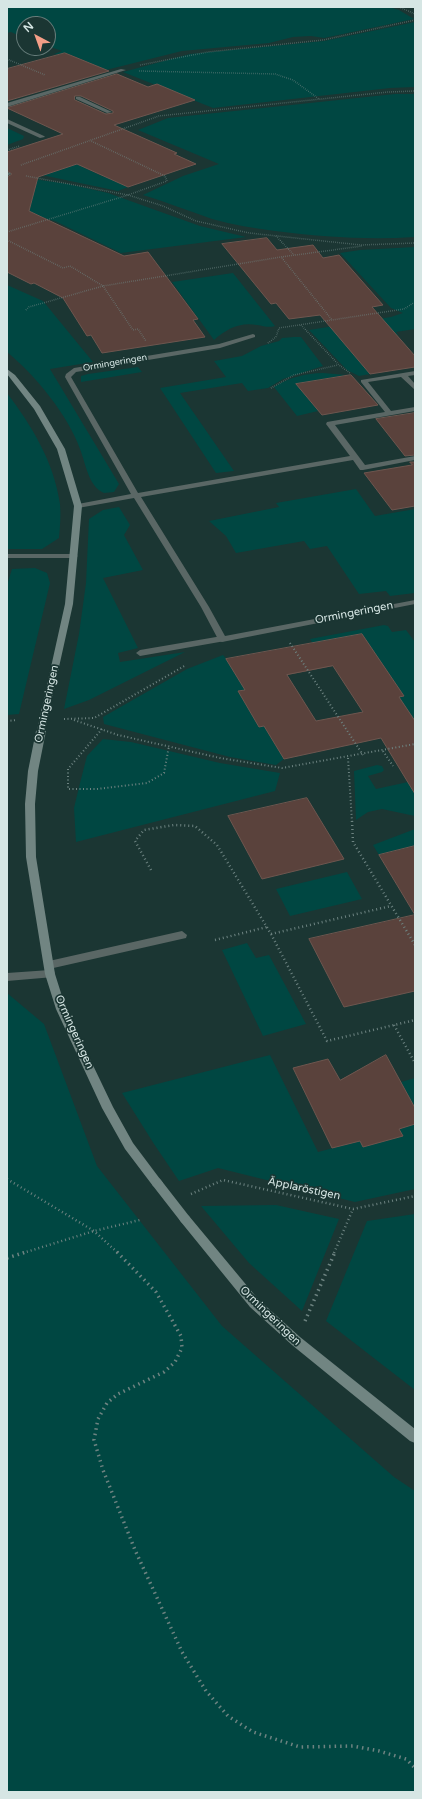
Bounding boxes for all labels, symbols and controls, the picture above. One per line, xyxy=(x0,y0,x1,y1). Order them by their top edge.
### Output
north arrow xyxy=(16,16,56,56)
text: N xyxy=(21,20,36,35)
street label: Ormingeringen xyxy=(82,352,148,374)
street label: Ormingeringen xyxy=(314,599,394,627)
street label: Ormingeringen xyxy=(32,664,62,744)
street label: Ormingeringen xyxy=(52,993,96,1071)
street label: Äpplaröstigen xyxy=(267,1175,341,1203)
street label: Ormingeringen xyxy=(237,1284,303,1348)

